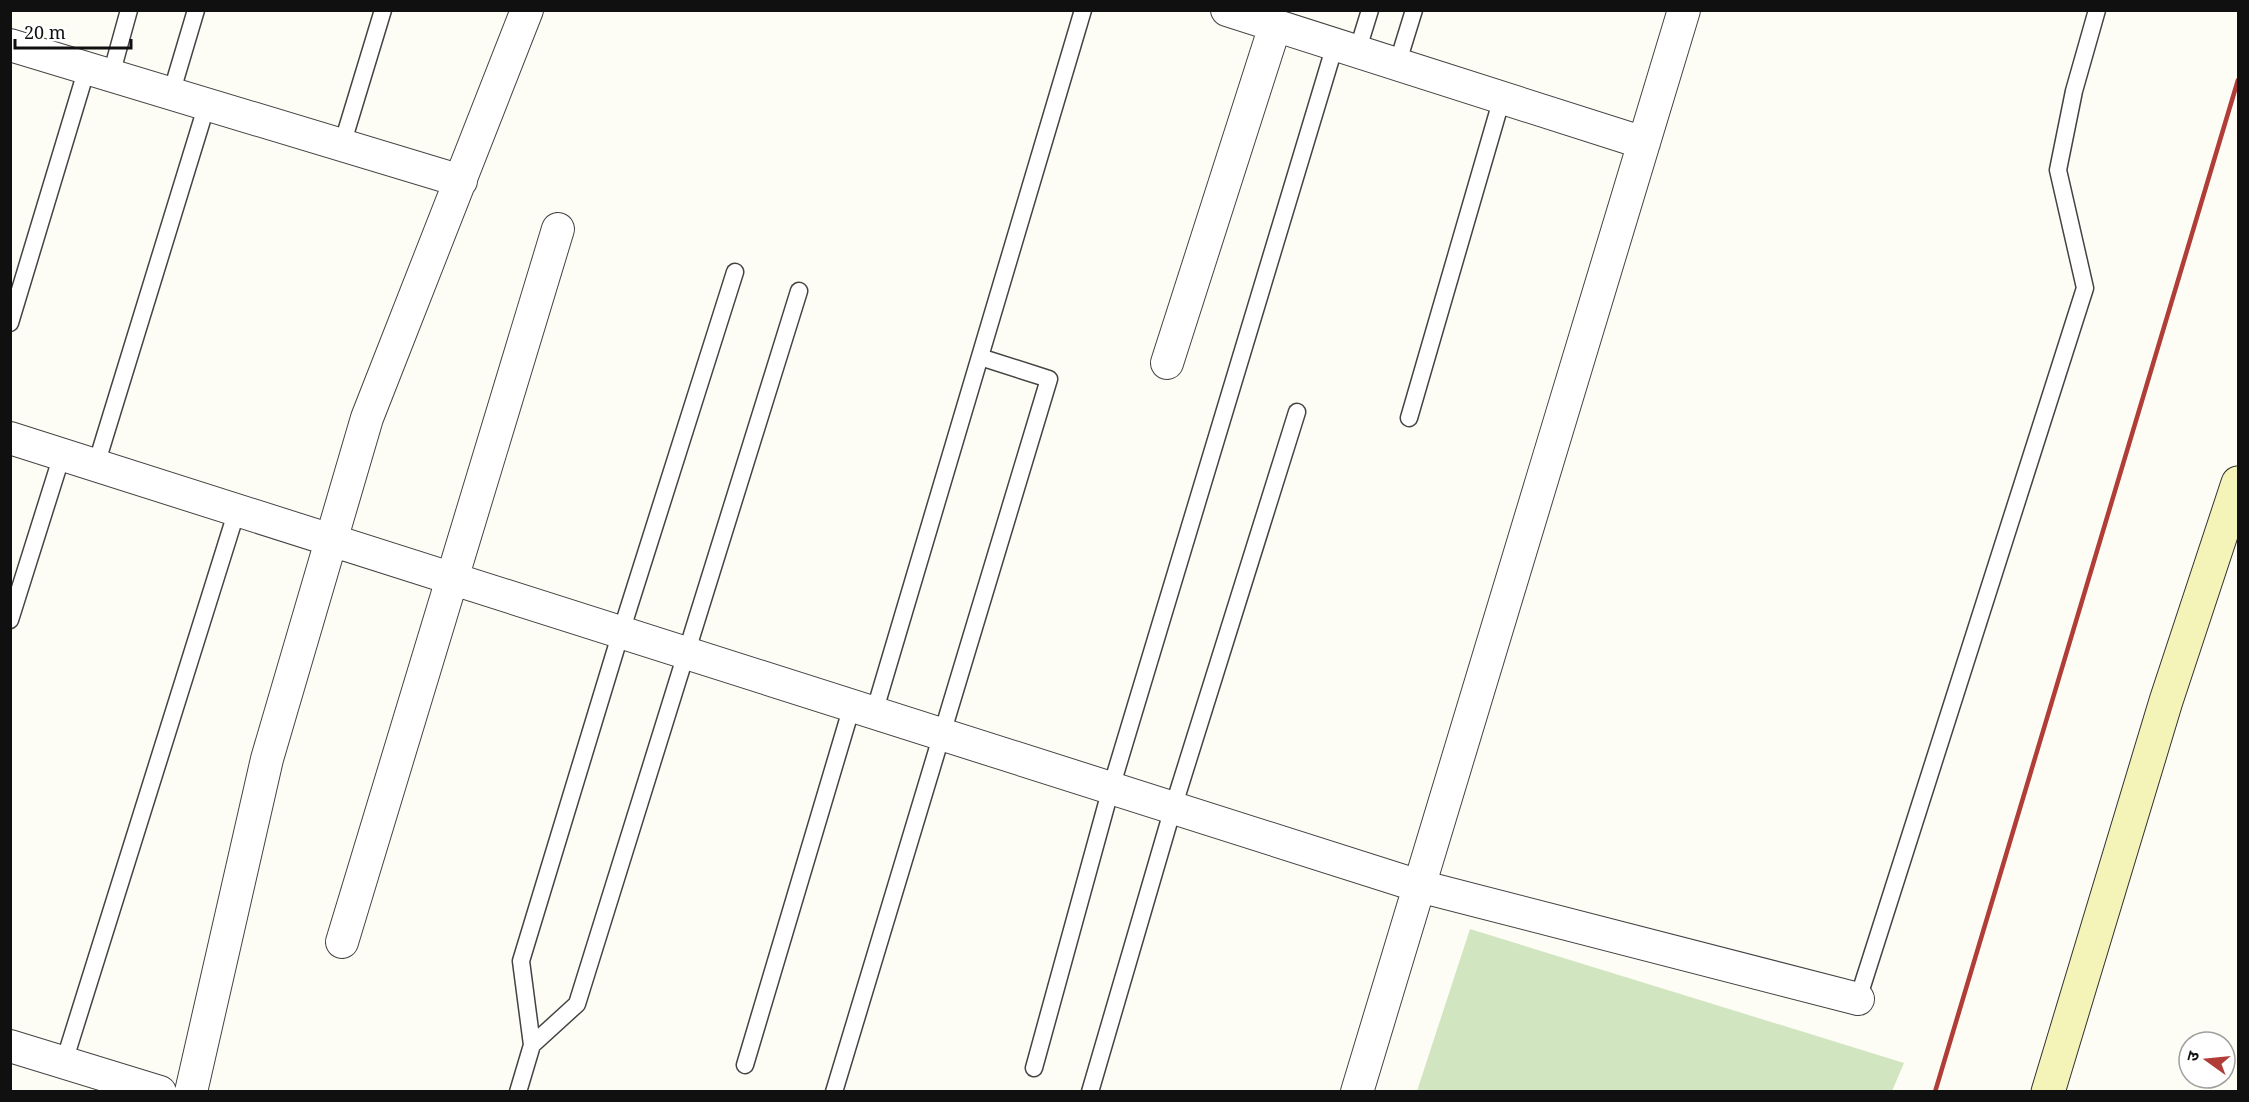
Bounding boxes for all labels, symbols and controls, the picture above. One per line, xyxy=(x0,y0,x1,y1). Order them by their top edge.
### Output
scale bar xyxy=(15,12,130,50)
text: 20 m xyxy=(24,20,66,44)
north arrow xyxy=(2177,1030,2237,1090)
text: उ xyxy=(2181,1048,2205,1063)

